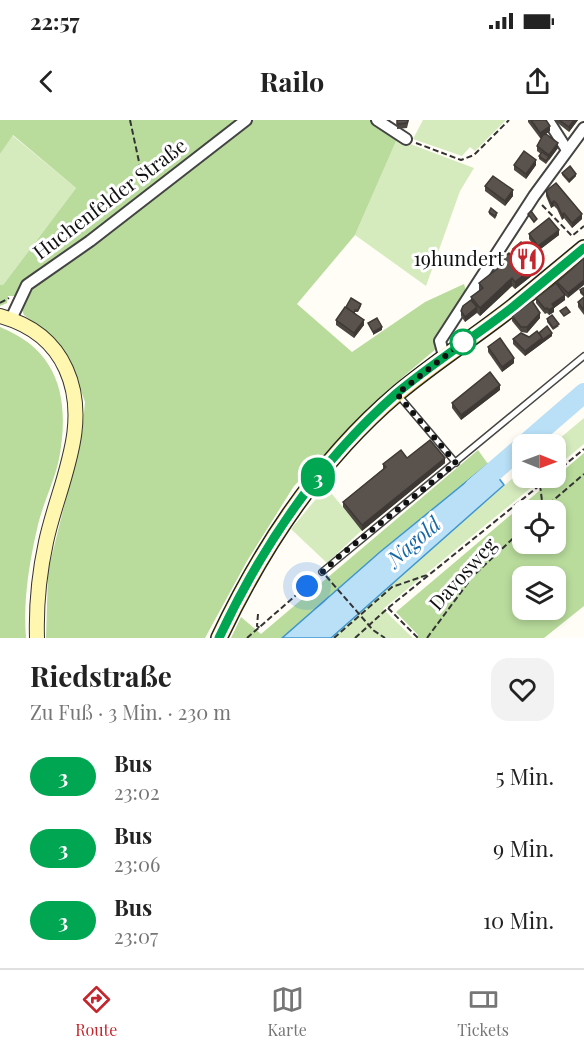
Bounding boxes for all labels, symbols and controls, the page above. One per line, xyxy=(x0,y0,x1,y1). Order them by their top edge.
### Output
text: 22:57 xyxy=(30,6,80,36)
text: Railo xyxy=(260,63,324,99)
icon: back xyxy=(30,65,63,98)
icon: share xyxy=(521,65,554,98)
street label: Huchenfelder Straße xyxy=(27,131,191,264)
restaurant icon: 19hundert xyxy=(509,241,545,277)
place label: 19hundert xyxy=(413,244,505,271)
unlabelled marker xyxy=(450,329,476,355)
north arrow xyxy=(512,434,566,488)
map controls xyxy=(512,434,566,620)
line badge: 3 xyxy=(298,458,338,496)
text: 3 xyxy=(313,463,323,491)
button: locate xyxy=(512,500,566,554)
water label: Nagold xyxy=(378,509,446,573)
street label: Davosweg xyxy=(422,530,502,615)
button: layers xyxy=(512,566,566,620)
your location xyxy=(292,571,322,601)
text: Riedstraße xyxy=(30,657,172,694)
button: heart xyxy=(491,658,554,721)
text: Zu Fuß · 3 Min. · 230 m xyxy=(30,698,231,725)
text: Bus xyxy=(114,748,152,778)
text: 5 Min. xyxy=(495,761,554,791)
text: 3 xyxy=(58,762,68,790)
text: 23:02 xyxy=(114,778,160,805)
text: Bus xyxy=(114,820,152,850)
text: 9 Min. xyxy=(493,833,554,863)
text: 3 xyxy=(58,834,68,862)
text: 23:06 xyxy=(114,850,160,877)
text: Bus xyxy=(114,892,152,922)
text: 10 Min. xyxy=(483,905,554,935)
text: 3 xyxy=(58,906,68,934)
text: 23:07 xyxy=(114,922,158,949)
tab: Route xyxy=(75,983,117,1040)
tab: Karte xyxy=(268,983,307,1040)
tab: Tickets xyxy=(457,983,509,1040)

